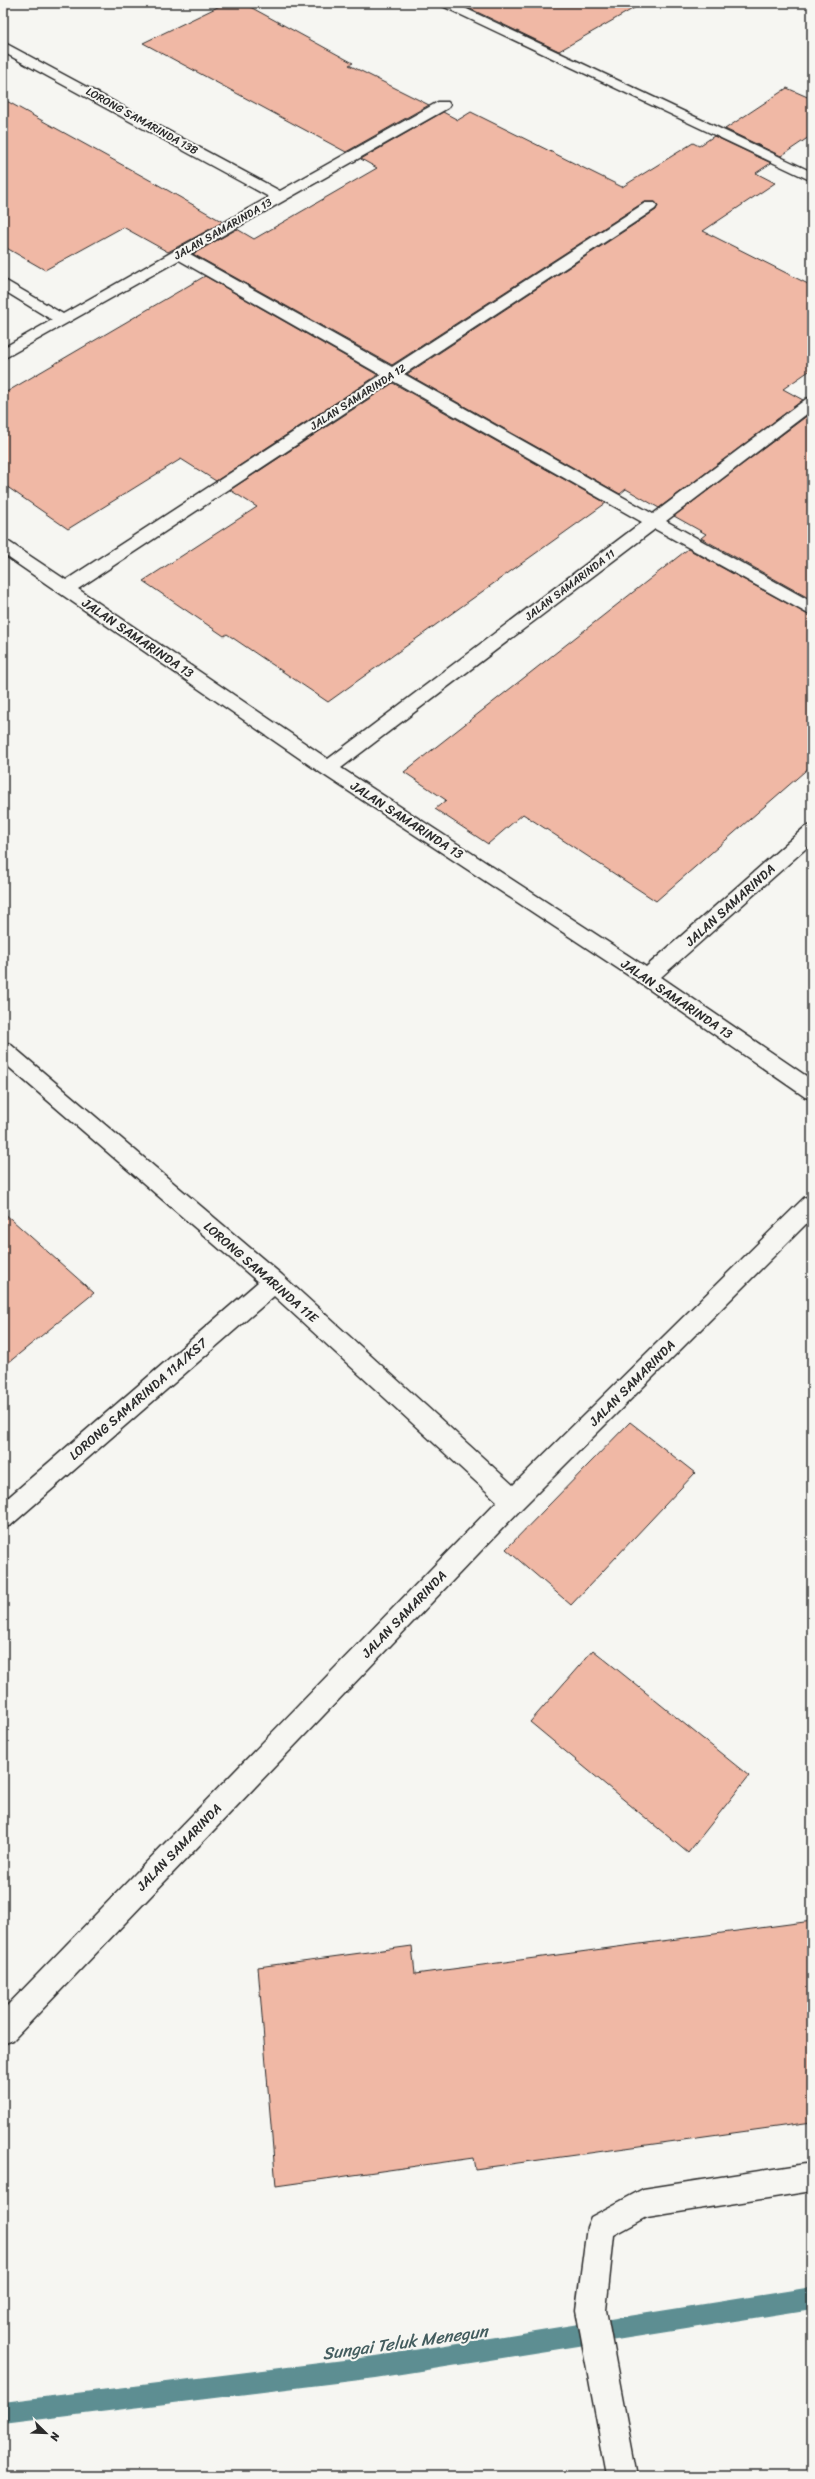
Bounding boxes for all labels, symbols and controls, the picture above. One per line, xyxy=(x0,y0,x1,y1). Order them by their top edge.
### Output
street label: LORONG SAMARINDA 13B xyxy=(82,82,202,160)
street label: JALAN SAMARINDA 13 xyxy=(169,193,276,265)
street label: JALAN SAMARINDA 12 xyxy=(305,358,410,436)
street label: JALAN SAMARINDA 11 xyxy=(520,544,620,626)
street label: JALAN SAMARINDA 13 xyxy=(76,591,199,684)
street label: JALAN SAMARINDA 13 xyxy=(345,774,468,865)
street label: JALAN SAMARINDA xyxy=(679,858,780,953)
street label: JALAN SAMARINDA 13 xyxy=(615,952,738,1045)
street label: LORONG SAMARINDA 11E xyxy=(198,1215,324,1329)
street label: LORONG SAMARINDA 11A/KS7 xyxy=(64,1331,214,1466)
street label: JALAN SAMARINDA xyxy=(583,1334,681,1432)
street label: JALAN SAMARINDA xyxy=(355,1565,452,1664)
street label: JALAN SAMARINDA xyxy=(130,1798,227,1897)
water label: Sungai Teluk Menegun xyxy=(320,2315,491,2368)
north arrow xyxy=(26,2413,66,2453)
text: N xyxy=(44,2429,65,2444)

